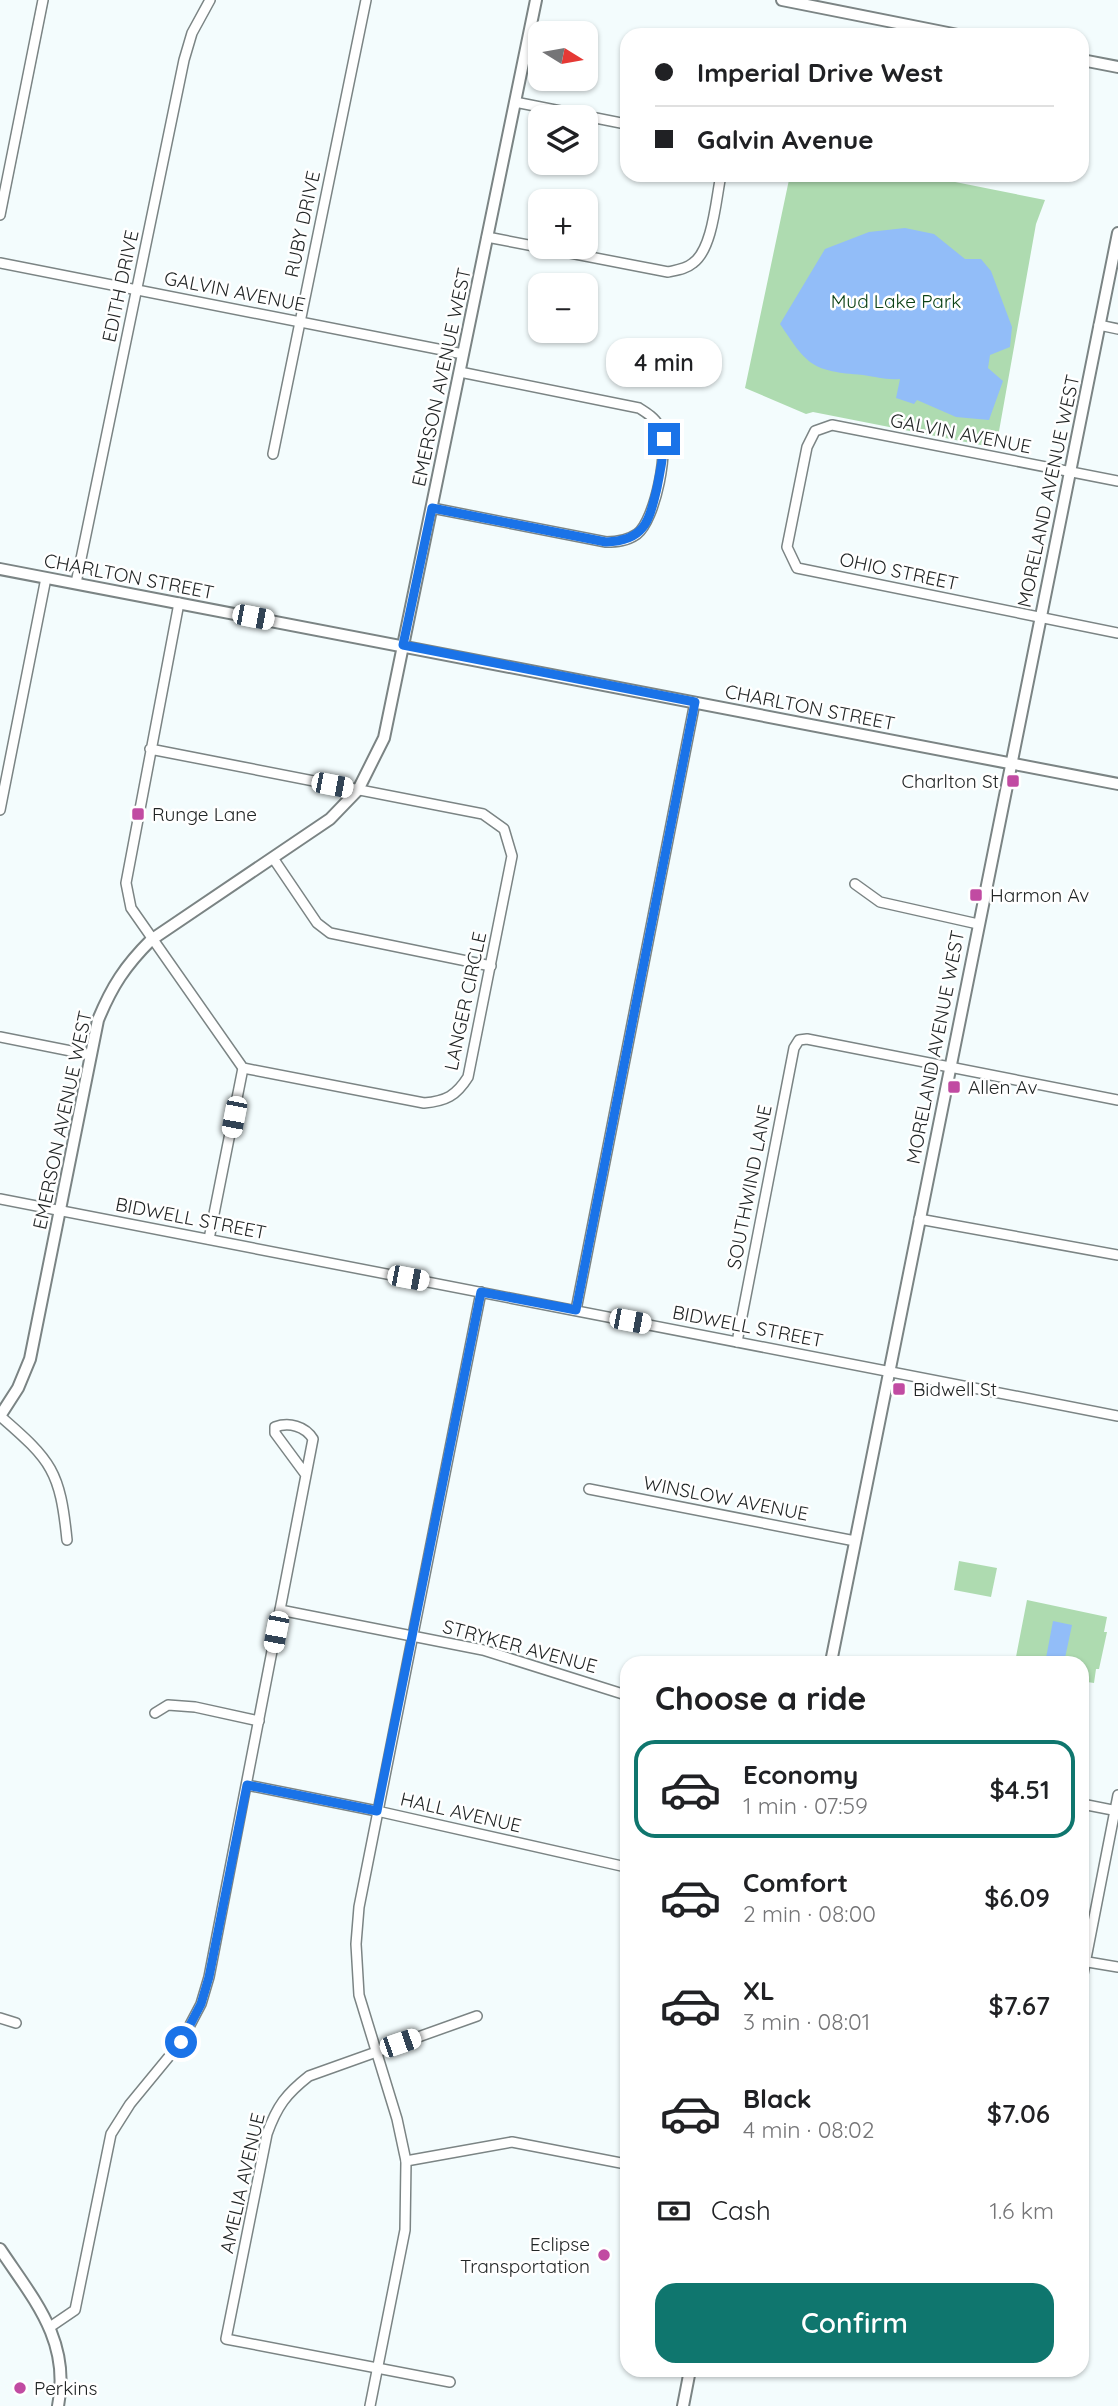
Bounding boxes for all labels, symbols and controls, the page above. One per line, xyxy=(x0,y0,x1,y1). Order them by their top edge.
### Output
north arrow xyxy=(528,21,598,91)
map controls xyxy=(528,21,598,343)
text: Imperial Drive West xyxy=(697,56,944,89)
button: layers xyxy=(528,105,598,175)
text: Galvin Avenue xyxy=(697,123,874,156)
street label: RUBY DRIVE xyxy=(279,168,325,280)
button: + xyxy=(528,189,598,259)
street label: EDITH DRIVE xyxy=(96,228,144,344)
street label: EMERSON AVENUE WEST xyxy=(406,265,476,489)
street label: GALVIN AVENUE xyxy=(162,266,308,316)
button: − xyxy=(528,273,598,343)
park label: Mud Lake Park xyxy=(831,289,961,313)
callout: 4 min xyxy=(606,338,722,386)
text: 4 min xyxy=(634,348,694,377)
street label: MORELAND AVENUE WEST xyxy=(1012,372,1084,610)
street label: GALVIN AVENUE xyxy=(888,408,1034,458)
route end xyxy=(648,423,680,455)
street label: OHIO STREET xyxy=(837,547,961,595)
street label: CHARLTON STREET xyxy=(42,548,216,604)
car xyxy=(231,603,276,631)
street label: CHARLTON STREET xyxy=(723,679,897,735)
place label: Charlton St xyxy=(902,769,999,793)
car xyxy=(310,771,355,799)
marker: Charlton St xyxy=(1005,773,1021,789)
place label: Runge Lane xyxy=(152,802,257,826)
marker: Runge Lane xyxy=(130,806,146,822)
place label: Harmon Av xyxy=(990,883,1089,907)
marker: Harmon Av xyxy=(968,887,984,903)
street label: MORELAND AVENUE WEST xyxy=(901,928,969,1166)
street label: LANGER CIRCLE xyxy=(439,929,491,1073)
street label: EMERSON AVENUE WEST xyxy=(27,1008,97,1232)
place label: Allen Av xyxy=(968,1075,1038,1099)
marker: Allen Av xyxy=(946,1079,962,1095)
car xyxy=(220,1094,249,1140)
street label: SOUTHWIND LANE xyxy=(721,1103,777,1271)
street label: BIDWELL STREET xyxy=(114,1192,268,1244)
car xyxy=(386,1264,431,1292)
street label: BIDWELL STREET xyxy=(671,1300,825,1352)
car xyxy=(608,1307,653,1335)
place label: Bidwell St xyxy=(913,1377,997,1401)
marker: Bidwell St xyxy=(891,1381,907,1397)
street label: WINSLOW AVENUE xyxy=(641,1470,811,1526)
car xyxy=(262,1609,291,1655)
street label: STRYKER AVENUE xyxy=(440,1614,600,1678)
text: Choose a ride xyxy=(655,1678,867,1718)
icon: car xyxy=(659,1758,722,1821)
text: Economy xyxy=(743,1758,858,1791)
text: $4.51 xyxy=(989,1773,1050,1806)
street label: HALL AVENUE xyxy=(398,1786,524,1838)
text: 1 min · 07:59 xyxy=(743,1791,868,1820)
icon: car xyxy=(659,1866,722,1929)
text: Comfort xyxy=(743,1866,848,1899)
text: $6.09 xyxy=(984,1881,1050,1914)
text: 2 min · 08:00 xyxy=(743,1899,876,1928)
icon: car xyxy=(659,1974,722,2037)
text: XL xyxy=(743,1974,775,2007)
text: $7.67 xyxy=(988,1989,1050,2022)
text: 3 min · 08:01 xyxy=(743,2007,870,2036)
route start xyxy=(165,2026,197,2058)
car xyxy=(377,2026,424,2060)
icon: car xyxy=(659,2082,722,2145)
text: Black xyxy=(743,2082,812,2115)
text: $7.06 xyxy=(987,2097,1050,2130)
street label: AMELIA AVENUE xyxy=(214,2110,270,2256)
text: 4 min · 08:02 xyxy=(743,2115,874,2144)
icon: cash xyxy=(655,2192,693,2230)
text: Cash xyxy=(711,2194,771,2227)
text: 1.6 km xyxy=(989,2196,1054,2225)
place label: Eclipse Transportation xyxy=(460,2232,590,2278)
marker: Eclipse Transportation xyxy=(596,2247,612,2263)
button: Confirm xyxy=(655,2283,1054,2363)
place label: Perkins xyxy=(34,2376,97,2400)
marker: Perkins xyxy=(12,2380,28,2396)

